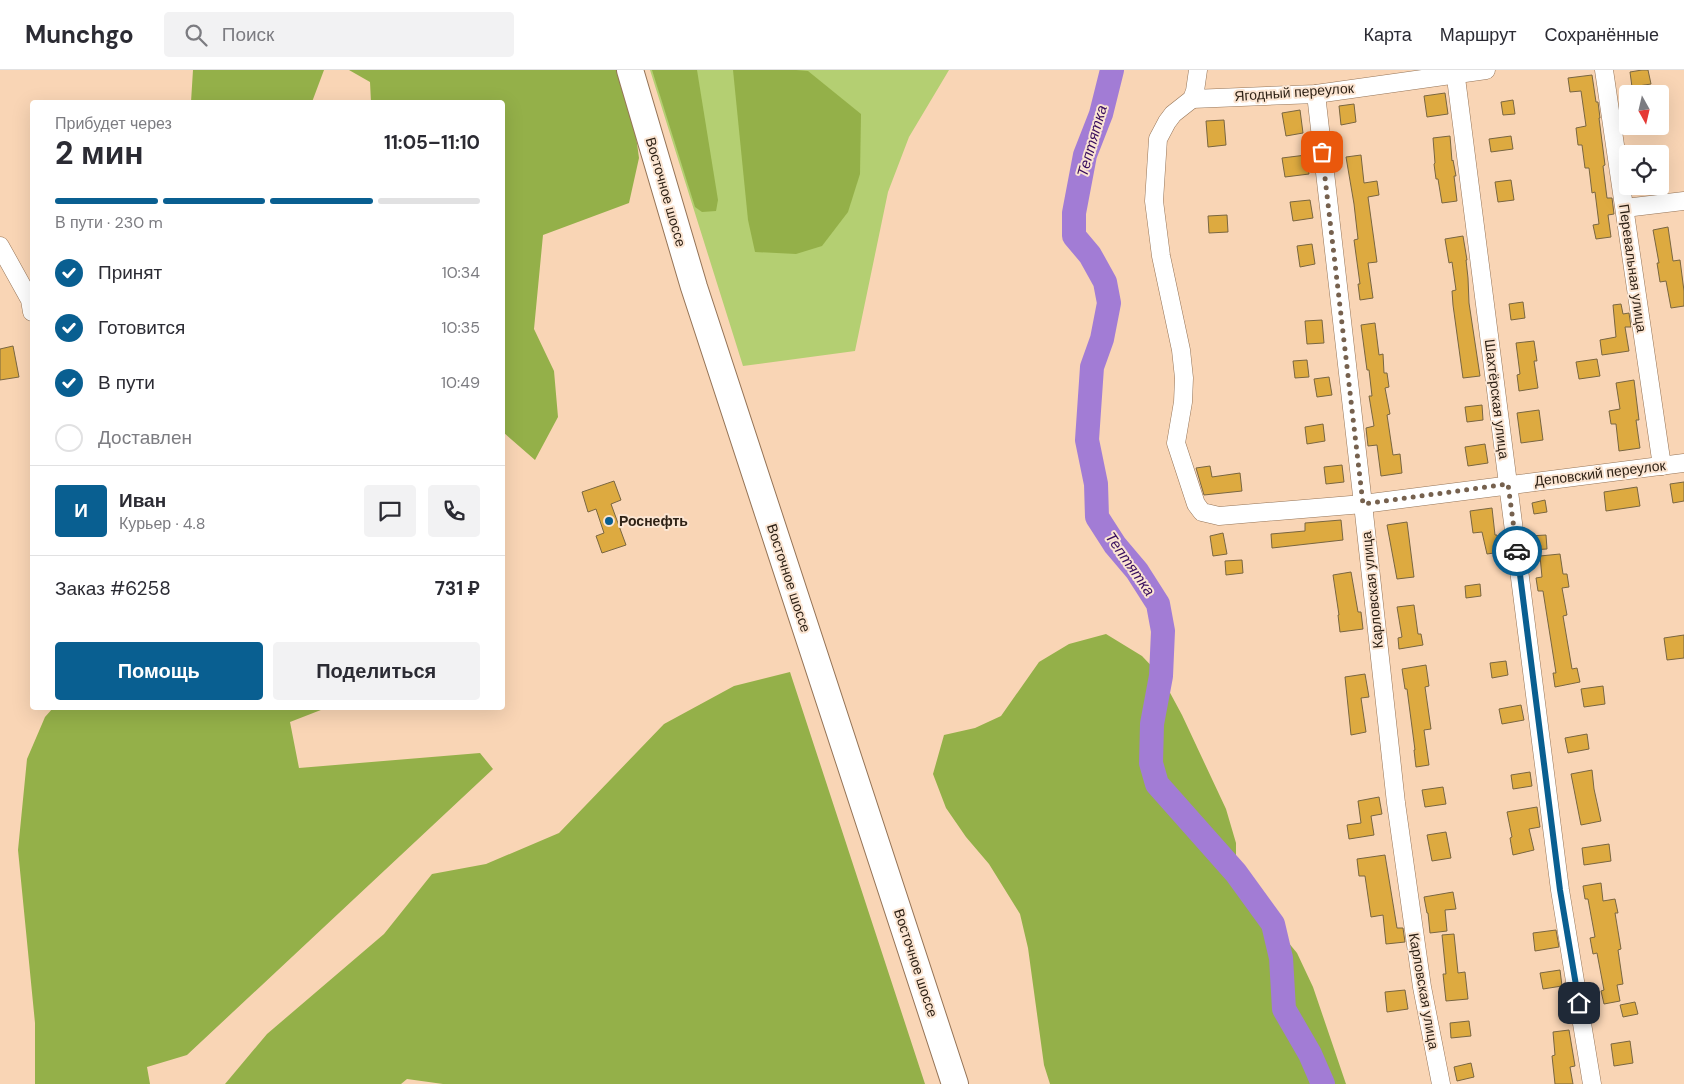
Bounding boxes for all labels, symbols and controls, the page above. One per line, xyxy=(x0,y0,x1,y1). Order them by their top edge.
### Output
search box xyxy=(164,12,514,57)
text: Munchgo xyxy=(25,19,134,50)
icon: search xyxy=(182,21,210,49)
text: Поиск xyxy=(222,22,274,47)
text: Карта xyxy=(1364,23,1412,47)
text: Маршрут xyxy=(1440,23,1516,47)
text: Сохранённые xyxy=(1544,23,1659,47)
street label: Ягодный переулок xyxy=(1234,79,1355,105)
north arrow xyxy=(1619,85,1669,135)
map controls xyxy=(1619,85,1669,195)
water label: Тептятка xyxy=(1072,103,1112,179)
text: Прибудет через xyxy=(55,113,172,134)
text: 11:05–11:10 xyxy=(384,130,480,155)
pin xyxy=(1301,131,1343,173)
text: 2 мин xyxy=(55,132,144,174)
street label: Восточное шоссе xyxy=(642,135,690,249)
icon: bag xyxy=(1308,138,1336,166)
button: locate xyxy=(1619,145,1669,195)
street label: Перевальная улица xyxy=(1615,203,1651,333)
text: В пути · 230 m xyxy=(55,212,163,233)
icon: check xyxy=(55,259,83,287)
text: Принят xyxy=(98,260,162,285)
text: 10:34 xyxy=(442,262,480,283)
icon: check xyxy=(55,314,83,342)
text: Готовится xyxy=(98,315,185,340)
text: 10:35 xyxy=(442,317,480,338)
street label: Шахтёрская улица xyxy=(1481,338,1513,460)
icon: check xyxy=(55,369,83,397)
text: В пути xyxy=(98,370,155,395)
text: 10:49 xyxy=(441,372,480,393)
text: Доставлен xyxy=(98,425,192,450)
street label: Деповский переулок xyxy=(1533,456,1668,490)
button: chat xyxy=(364,485,416,537)
button: phone xyxy=(428,485,480,537)
text: Иван xyxy=(119,488,166,513)
text: И xyxy=(74,498,88,523)
place label: Роснефть xyxy=(619,512,688,530)
text: Курьер · 4.8 xyxy=(119,513,205,534)
marker: Роснефть xyxy=(603,515,615,527)
street label: Восточное шоссе xyxy=(763,521,815,635)
courier xyxy=(1492,526,1542,576)
water label: Тептятка xyxy=(1101,528,1159,600)
street label: Карловская улица xyxy=(1357,530,1387,649)
icon: car xyxy=(1503,537,1531,565)
text: Заказ #6258 xyxy=(55,576,171,601)
text: 731 ₽ xyxy=(435,576,480,601)
button: Помощь xyxy=(55,642,263,700)
button: Поделиться xyxy=(273,642,480,700)
street label: Восточное шоссе xyxy=(890,906,942,1020)
street label: Карловская улица xyxy=(1405,932,1443,1051)
pin xyxy=(1558,982,1600,1024)
icon: home xyxy=(1565,989,1593,1017)

